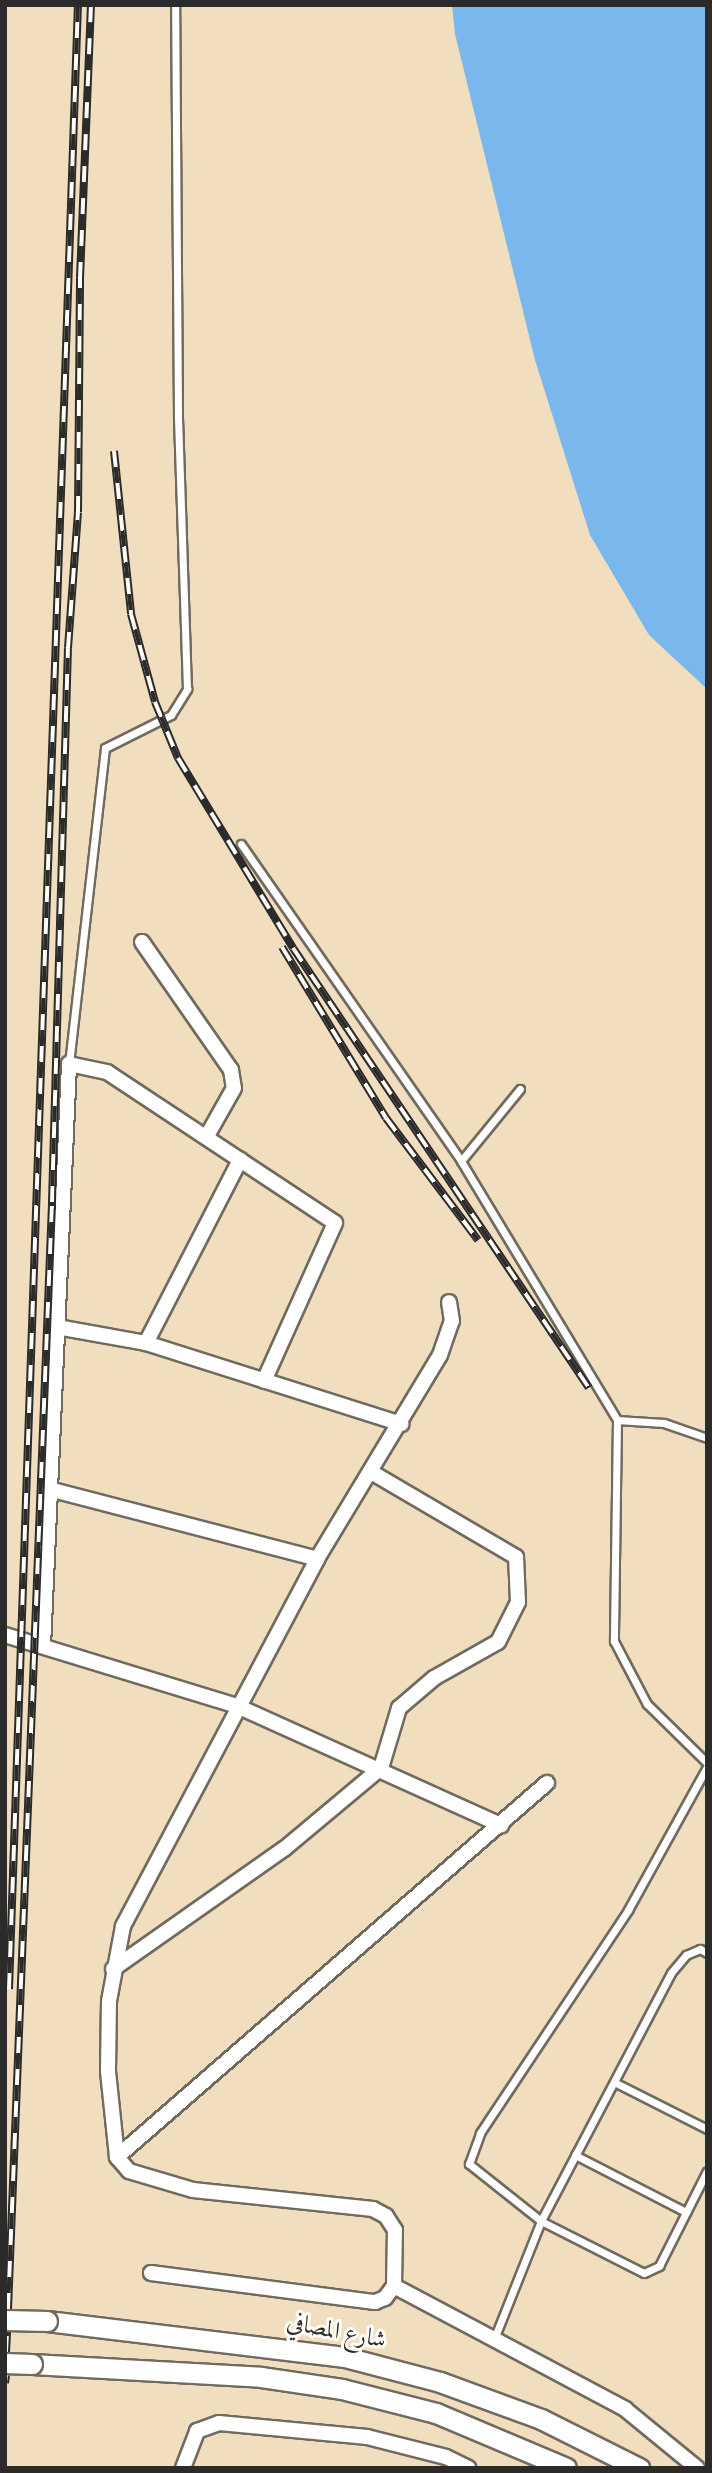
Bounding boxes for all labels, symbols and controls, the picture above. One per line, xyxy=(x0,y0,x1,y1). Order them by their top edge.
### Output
street label: شارع المصافي xyxy=(284,2309,388,2357)

